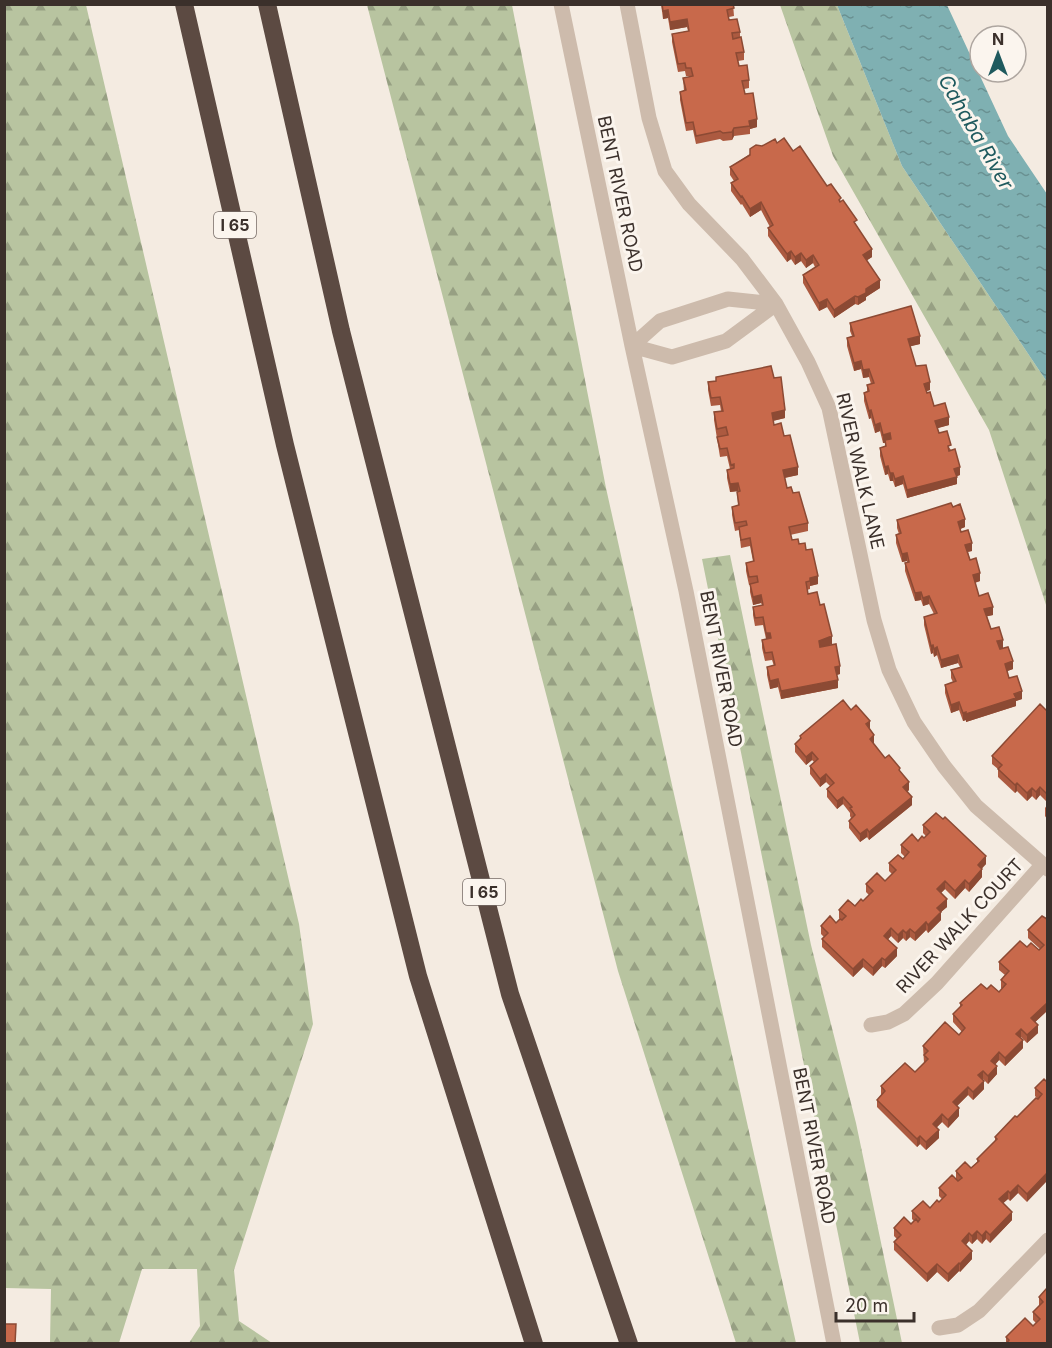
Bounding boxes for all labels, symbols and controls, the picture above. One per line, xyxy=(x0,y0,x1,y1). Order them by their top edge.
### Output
north arrow xyxy=(968,24,1028,84)
text: N xyxy=(992,29,1004,49)
water label: Cahaba River xyxy=(933,70,1019,194)
street label: BENT RIVER ROAD xyxy=(594,114,647,274)
road number: I 65 xyxy=(214,212,256,238)
street label: RIVER WALK LANE xyxy=(832,391,889,551)
street label: BENT RIVER ROAD xyxy=(696,589,747,749)
street label: RIVER WALK COURT xyxy=(892,854,1027,997)
road number: I 65 xyxy=(463,879,505,905)
street label: BENT RIVER ROAD xyxy=(789,1066,840,1226)
scale bar xyxy=(836,1285,914,1323)
text: 20 m xyxy=(845,1295,888,1316)

